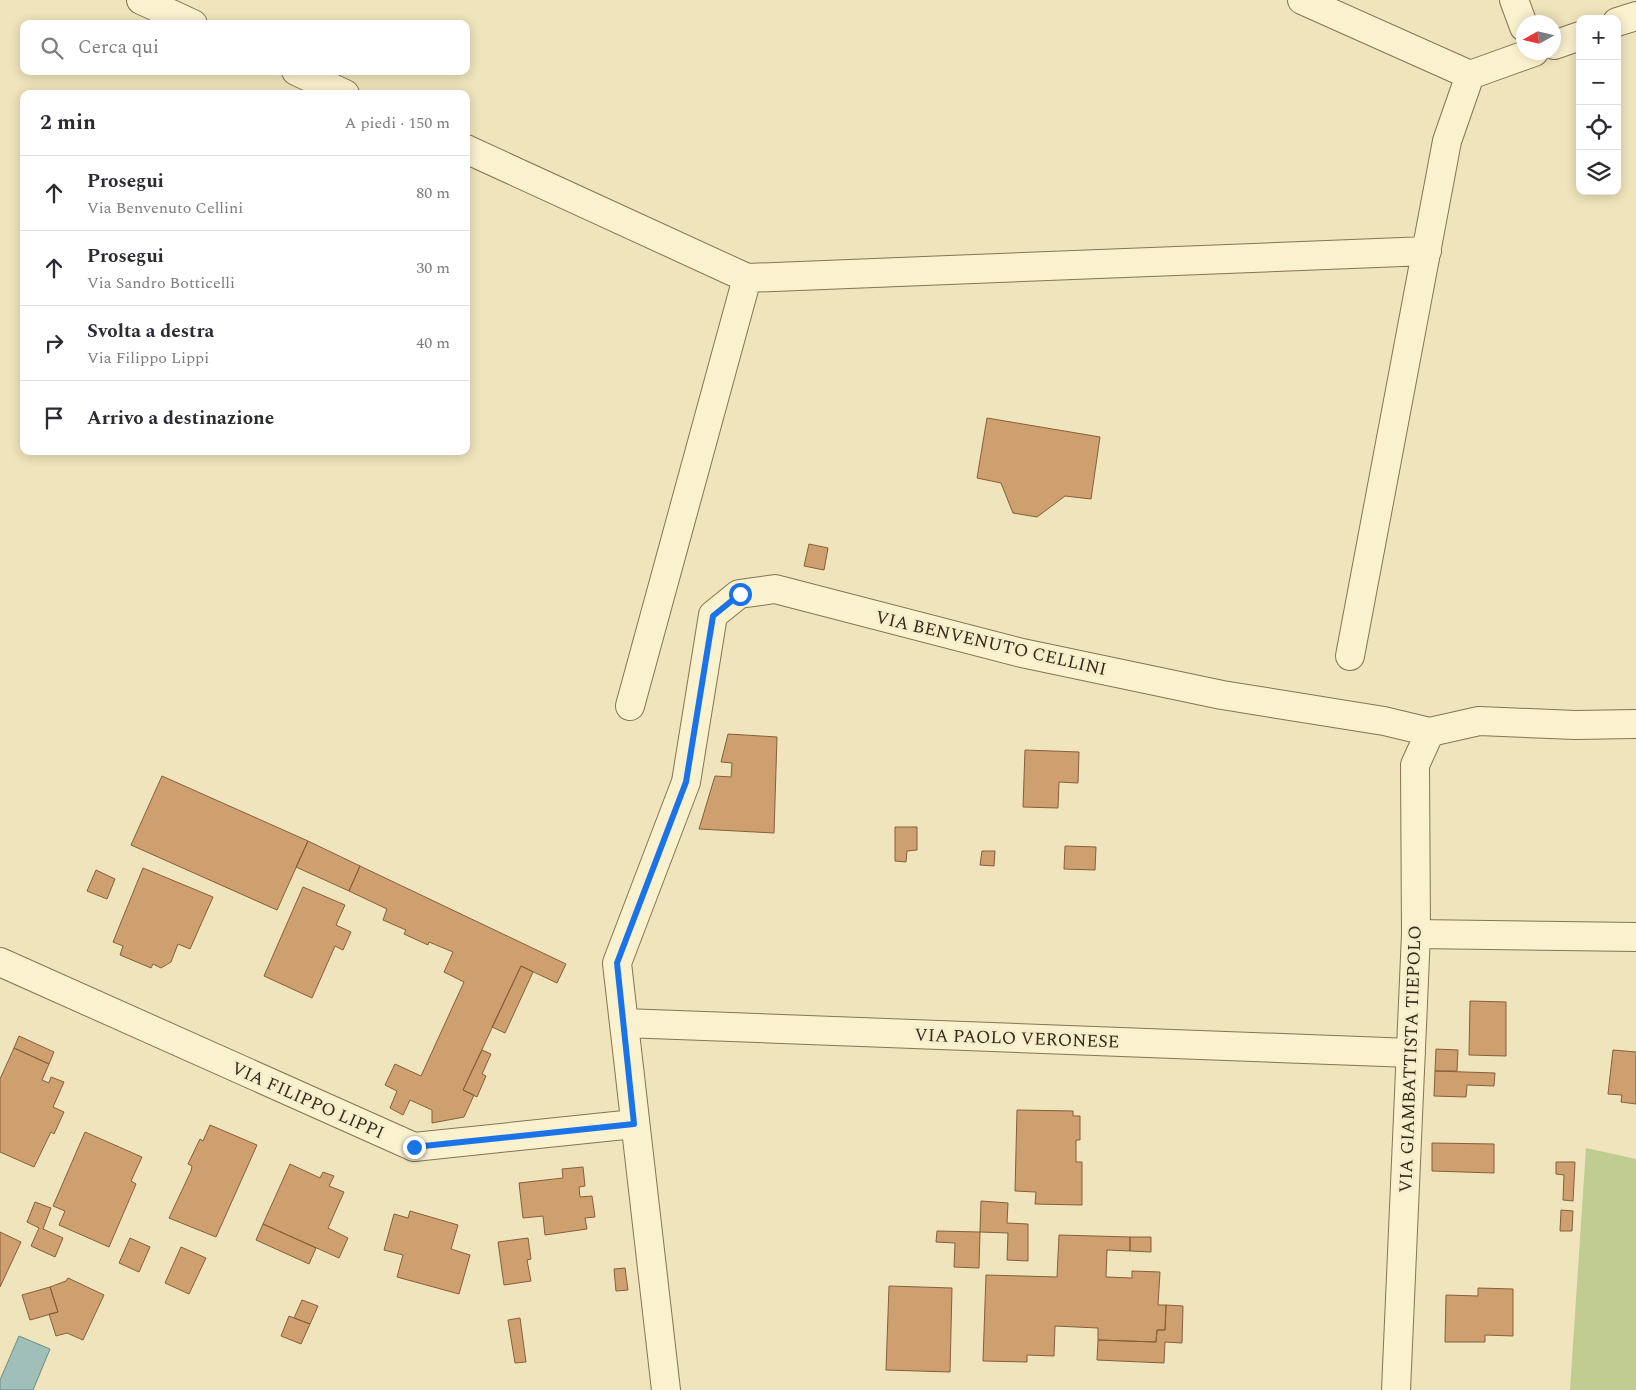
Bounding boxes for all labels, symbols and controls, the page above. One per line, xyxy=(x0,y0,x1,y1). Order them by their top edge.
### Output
north arrow xyxy=(1516,15,1561,60)
map controls xyxy=(1576,15,1621,195)
button: + xyxy=(1576,15,1621,60)
search box xyxy=(20,20,470,75)
text: Cerca qui xyxy=(78,33,159,62)
icon: search xyxy=(38,34,66,62)
button: − xyxy=(1576,60,1621,105)
button: locate xyxy=(1576,105,1621,150)
text: 2 min xyxy=(40,107,96,139)
text: A piedi · 150 m xyxy=(344,111,450,135)
button: layers xyxy=(1576,150,1621,195)
text: Prosegui xyxy=(87,167,164,196)
icon: ahead xyxy=(40,179,68,207)
text: 80 m xyxy=(416,181,450,205)
text: Via Benvenuto Cellini xyxy=(87,196,243,220)
text: Prosegui xyxy=(87,242,164,271)
icon: ahead xyxy=(40,254,68,282)
text: 30 m xyxy=(416,256,450,280)
text: Via Sandro Botticelli xyxy=(87,271,235,295)
text: Svolta a destra xyxy=(87,317,214,346)
icon: right xyxy=(40,329,68,357)
text: 40 m xyxy=(416,331,450,355)
text: Via Filippo Lippi xyxy=(87,346,209,370)
icon: arrive xyxy=(40,404,68,432)
text: Arrivo a destinazione xyxy=(87,404,274,433)
route start xyxy=(729,583,752,606)
street label: VIA BENVENUTO CELLINI xyxy=(873,604,1109,683)
street label: VIA GIAMBATTISTA TIEPOLO xyxy=(1392,925,1429,1193)
street label: VIA PAOLO VERONESE xyxy=(914,1021,1120,1056)
street label: VIA FILIPPO LIPPI xyxy=(227,1055,389,1146)
route end xyxy=(403,1136,426,1159)

